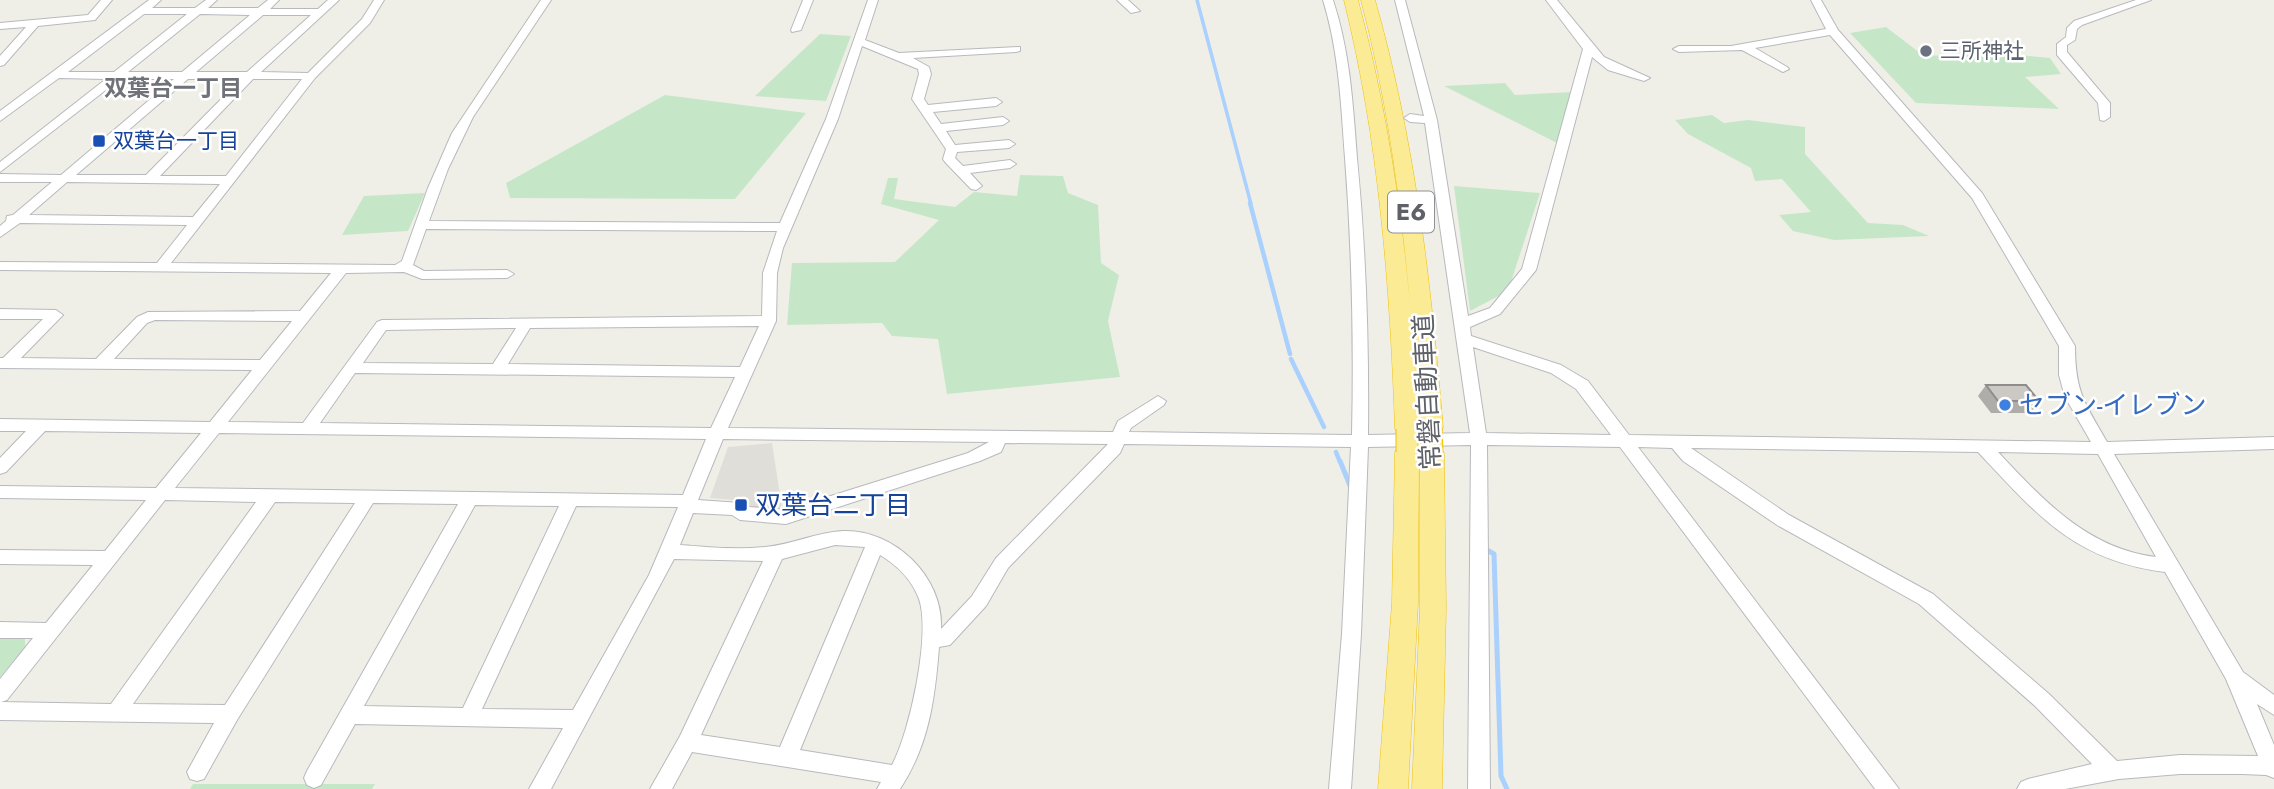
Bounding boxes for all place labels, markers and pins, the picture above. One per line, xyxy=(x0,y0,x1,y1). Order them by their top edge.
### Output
place label: 三所神社 xyxy=(1940,36,2024,66)
marker: 三所神社 xyxy=(1918,43,1934,59)
place label: 双葉台一丁目 xyxy=(113,126,239,156)
marker: 双葉台一丁目 xyxy=(91,133,107,149)
place label: セブン-イレブン xyxy=(2019,386,2206,424)
marker: セブン-イレブン xyxy=(1997,397,2013,413)
place label: 双葉台二丁目 xyxy=(755,486,911,524)
marker: 双葉台二丁目 xyxy=(733,497,749,513)

